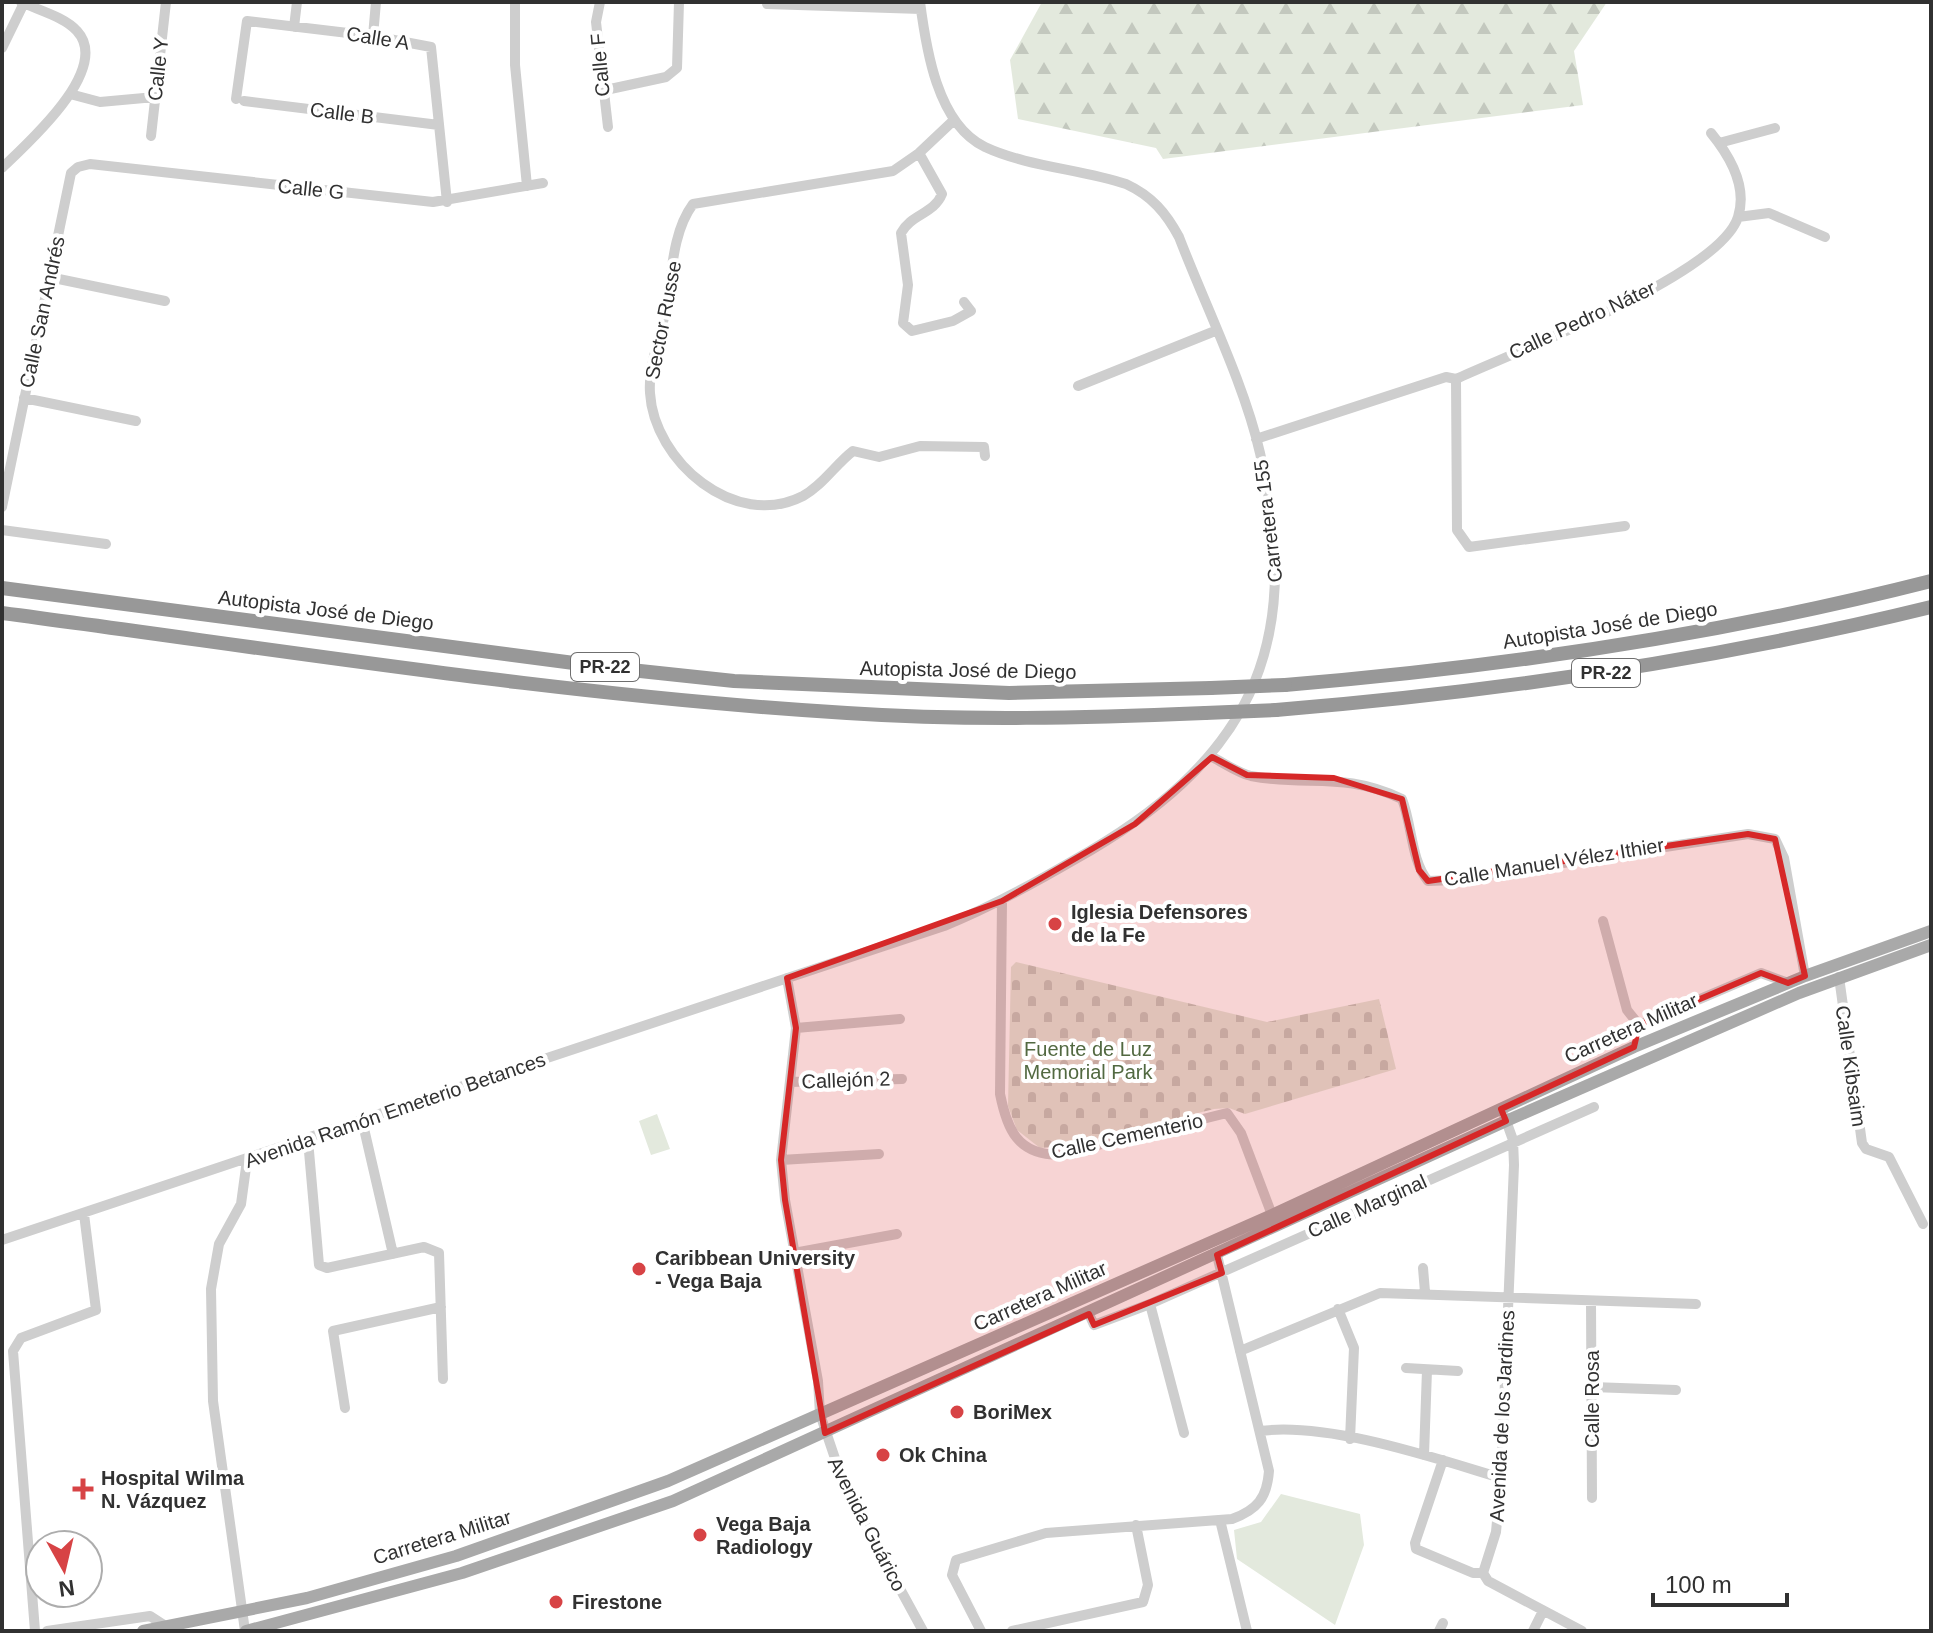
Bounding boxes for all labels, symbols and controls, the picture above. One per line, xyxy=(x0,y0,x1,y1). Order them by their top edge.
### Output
street label: Calle A xyxy=(345,22,412,54)
street label: Calle F xyxy=(586,32,614,98)
street label: Calle Y xyxy=(144,36,172,102)
street label: Calle B xyxy=(309,98,375,128)
street label: Calle G xyxy=(277,175,345,203)
street label: Calle San Andrés xyxy=(15,234,69,390)
street label: Sector Russe xyxy=(641,259,685,381)
street label: Calle Pedro Náter xyxy=(1505,276,1659,364)
street label: Carretera 155 xyxy=(1250,458,1286,584)
street label: Autopista José de Diego xyxy=(217,586,435,634)
street label: Autopista José de Diego xyxy=(1501,597,1719,653)
road number: PR-22 xyxy=(571,653,639,681)
street label: Autopista José de Diego xyxy=(859,657,1077,683)
road number: PR-22 xyxy=(1572,659,1640,687)
street label: Calle Manuel Vélez Ithier xyxy=(1442,834,1666,890)
place label: Iglesia Defensores de la Fe xyxy=(1071,901,1248,946)
marker: Iglesia Defensores de la Fe xyxy=(1046,915,1064,933)
street label: Carretera Militar xyxy=(1561,989,1701,1067)
street label: Calle Kibsaim xyxy=(1832,1004,1870,1128)
park label: Fuente de Luz Memorial Park xyxy=(1024,1038,1153,1083)
street label: Avenida Ramón Emeterio Betances xyxy=(242,1048,548,1172)
street label: Callejón 2 xyxy=(801,1067,891,1093)
street label: Calle Cementerio xyxy=(1049,1109,1205,1163)
street label: Calle Marginal xyxy=(1304,1170,1430,1242)
place label: Caribbean University - Vega Baja xyxy=(655,1247,856,1292)
street label: Carretera Militar xyxy=(970,1257,1110,1335)
marker: Caribbean University - Vega Baja xyxy=(630,1260,648,1278)
street label: Avenida de los Jardines xyxy=(1485,1310,1519,1522)
street label: Calle Rosa xyxy=(1581,1349,1603,1448)
place label: BoriMex xyxy=(973,1401,1052,1423)
marker: BoriMex xyxy=(948,1403,966,1421)
place label: Ok China xyxy=(899,1444,988,1466)
marker: Ok China xyxy=(874,1446,892,1464)
street label: Avenida Guárico xyxy=(824,1453,910,1595)
place label: Hospital Wilma N. Vázquez xyxy=(101,1467,245,1512)
marker: Hospital Wilma N. Vázquez xyxy=(72,1478,94,1500)
street label: Carretera Militar xyxy=(370,1505,514,1568)
place label: Vega Baja Radiology xyxy=(716,1513,814,1558)
marker: Vega Baja Radiology xyxy=(691,1526,709,1544)
north arrow xyxy=(24,1529,104,1609)
scale bar xyxy=(1653,1557,1787,1607)
text: 100 m xyxy=(1665,1571,1732,1598)
text: N xyxy=(57,1575,76,1602)
place label: Firestone xyxy=(572,1591,662,1613)
marker: Firestone xyxy=(547,1593,565,1611)

